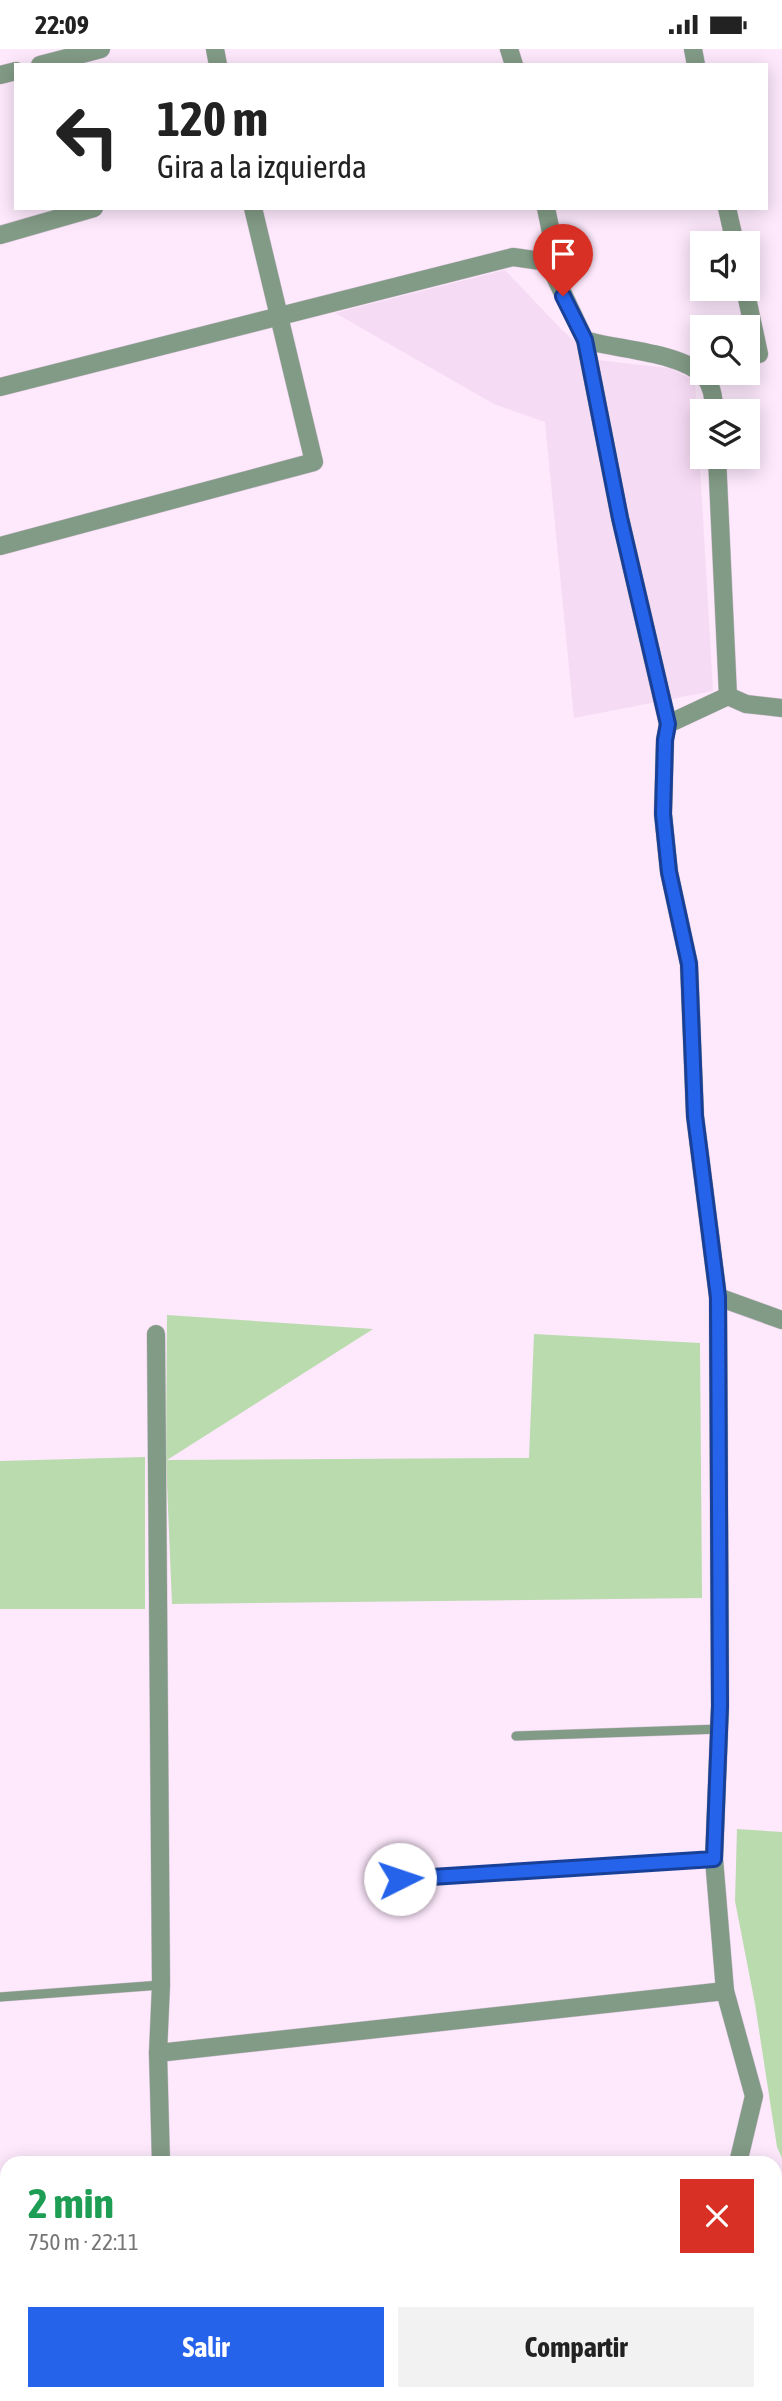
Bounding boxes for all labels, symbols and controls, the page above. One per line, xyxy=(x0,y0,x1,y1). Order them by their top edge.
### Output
text: 22:09 xyxy=(35,10,89,40)
text: 120 m xyxy=(157,90,268,146)
icon: left xyxy=(42,91,133,182)
text: Gira a la izquierda xyxy=(157,148,367,185)
pin xyxy=(533,224,593,296)
map controls xyxy=(690,231,760,469)
button: sound xyxy=(690,231,760,301)
icon: arrive xyxy=(544,235,582,273)
button: search xyxy=(690,315,760,385)
button: layers xyxy=(690,399,760,469)
position arrow xyxy=(363,1842,437,1916)
text: 2 min xyxy=(28,2179,114,2227)
button: close xyxy=(680,2179,754,2253)
text: 750 m · 22:11 xyxy=(28,2229,139,2255)
button: Salir xyxy=(28,2307,384,2387)
button: Compartir xyxy=(398,2307,754,2387)

